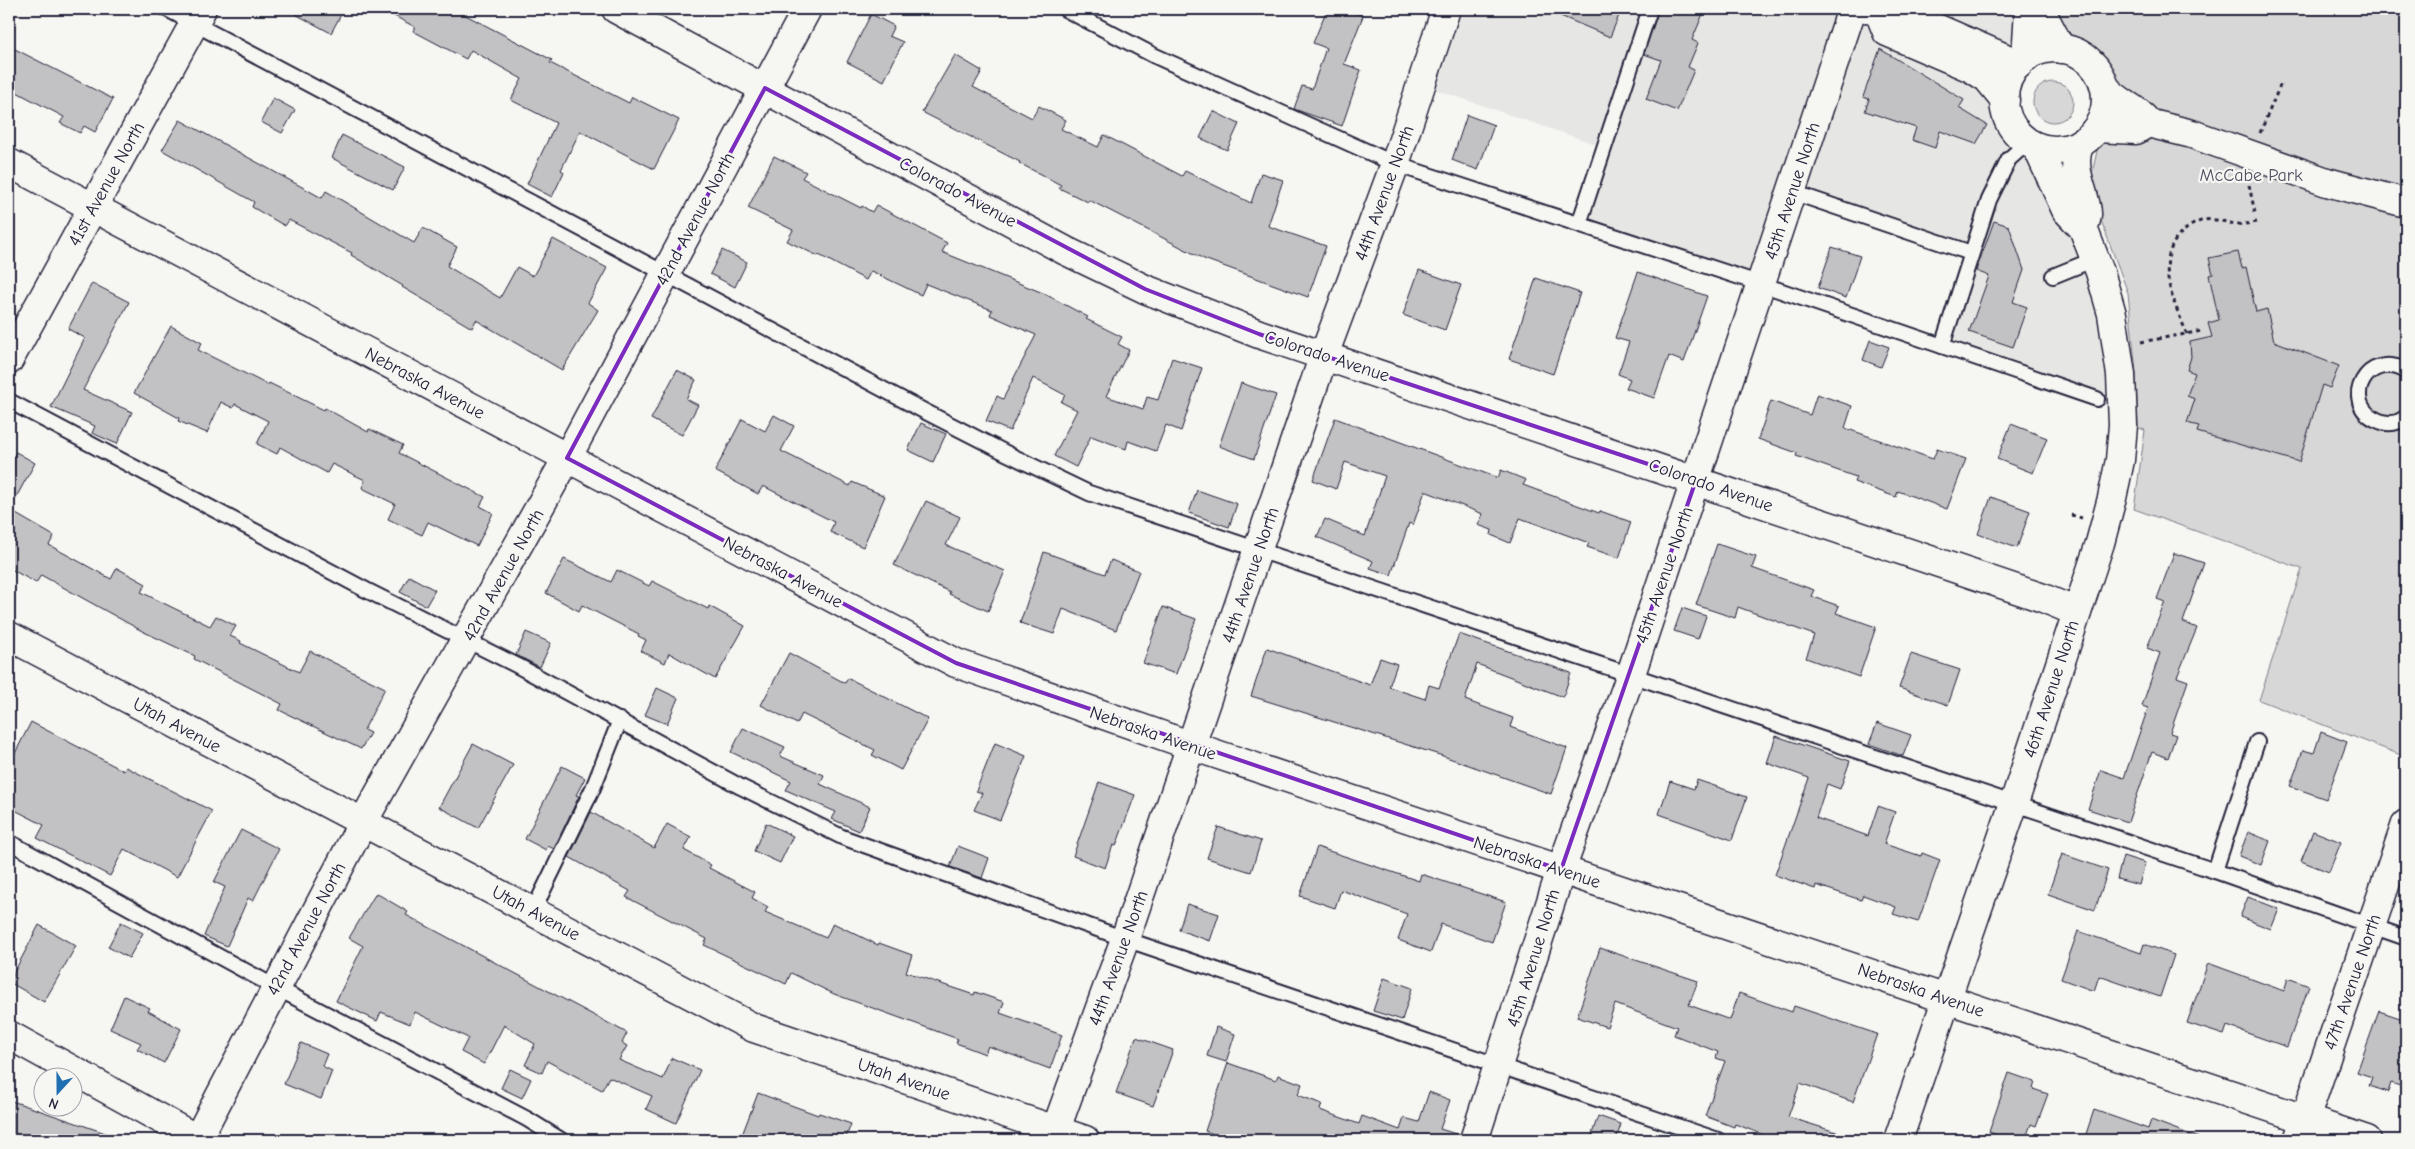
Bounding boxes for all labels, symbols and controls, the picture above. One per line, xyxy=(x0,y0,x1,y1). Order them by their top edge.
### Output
street label: 41st Avenue North xyxy=(64,119,149,250)
street label: 45th Avenue North xyxy=(1760,120,1825,263)
street label: 44th Avenue North xyxy=(1350,123,1419,264)
street label: 42nd Avenue North xyxy=(651,149,739,289)
street label: Colorado Avenue xyxy=(895,153,1020,232)
park label: McCabe Park xyxy=(2199,165,2303,186)
street label: Colorado Avenue xyxy=(1262,326,1392,387)
street label: Nebraska Avenue xyxy=(361,343,488,424)
street label: Colorado Avenue xyxy=(1646,454,1776,517)
street label: 44th Avenue North xyxy=(1217,504,1284,646)
street label: 45th Avenue North xyxy=(1631,504,1698,646)
street label: 42nd Avenue North xyxy=(458,506,548,645)
street label: Nebraska Avenue xyxy=(719,532,846,613)
street label: 46th Avenue North xyxy=(2019,618,2084,761)
street label: Utah Avenue xyxy=(129,693,224,757)
street label: Nebraska Avenue xyxy=(1087,702,1219,765)
street label: Nebraska Avenue xyxy=(1471,832,1603,893)
street label: 42nd Avenue North xyxy=(262,859,350,999)
street label: Utah Avenue xyxy=(488,881,583,945)
street label: 45th Avenue North xyxy=(1502,887,1564,1030)
street label: 44th Avenue North xyxy=(1084,888,1153,1029)
street label: 47th Avenue North xyxy=(2319,912,2386,1053)
street label: Nebraska Avenue xyxy=(1855,959,1987,1022)
street label: Utah Avenue xyxy=(855,1054,953,1105)
north arrow xyxy=(32,1066,82,1116)
text: N xyxy=(46,1094,61,1113)

